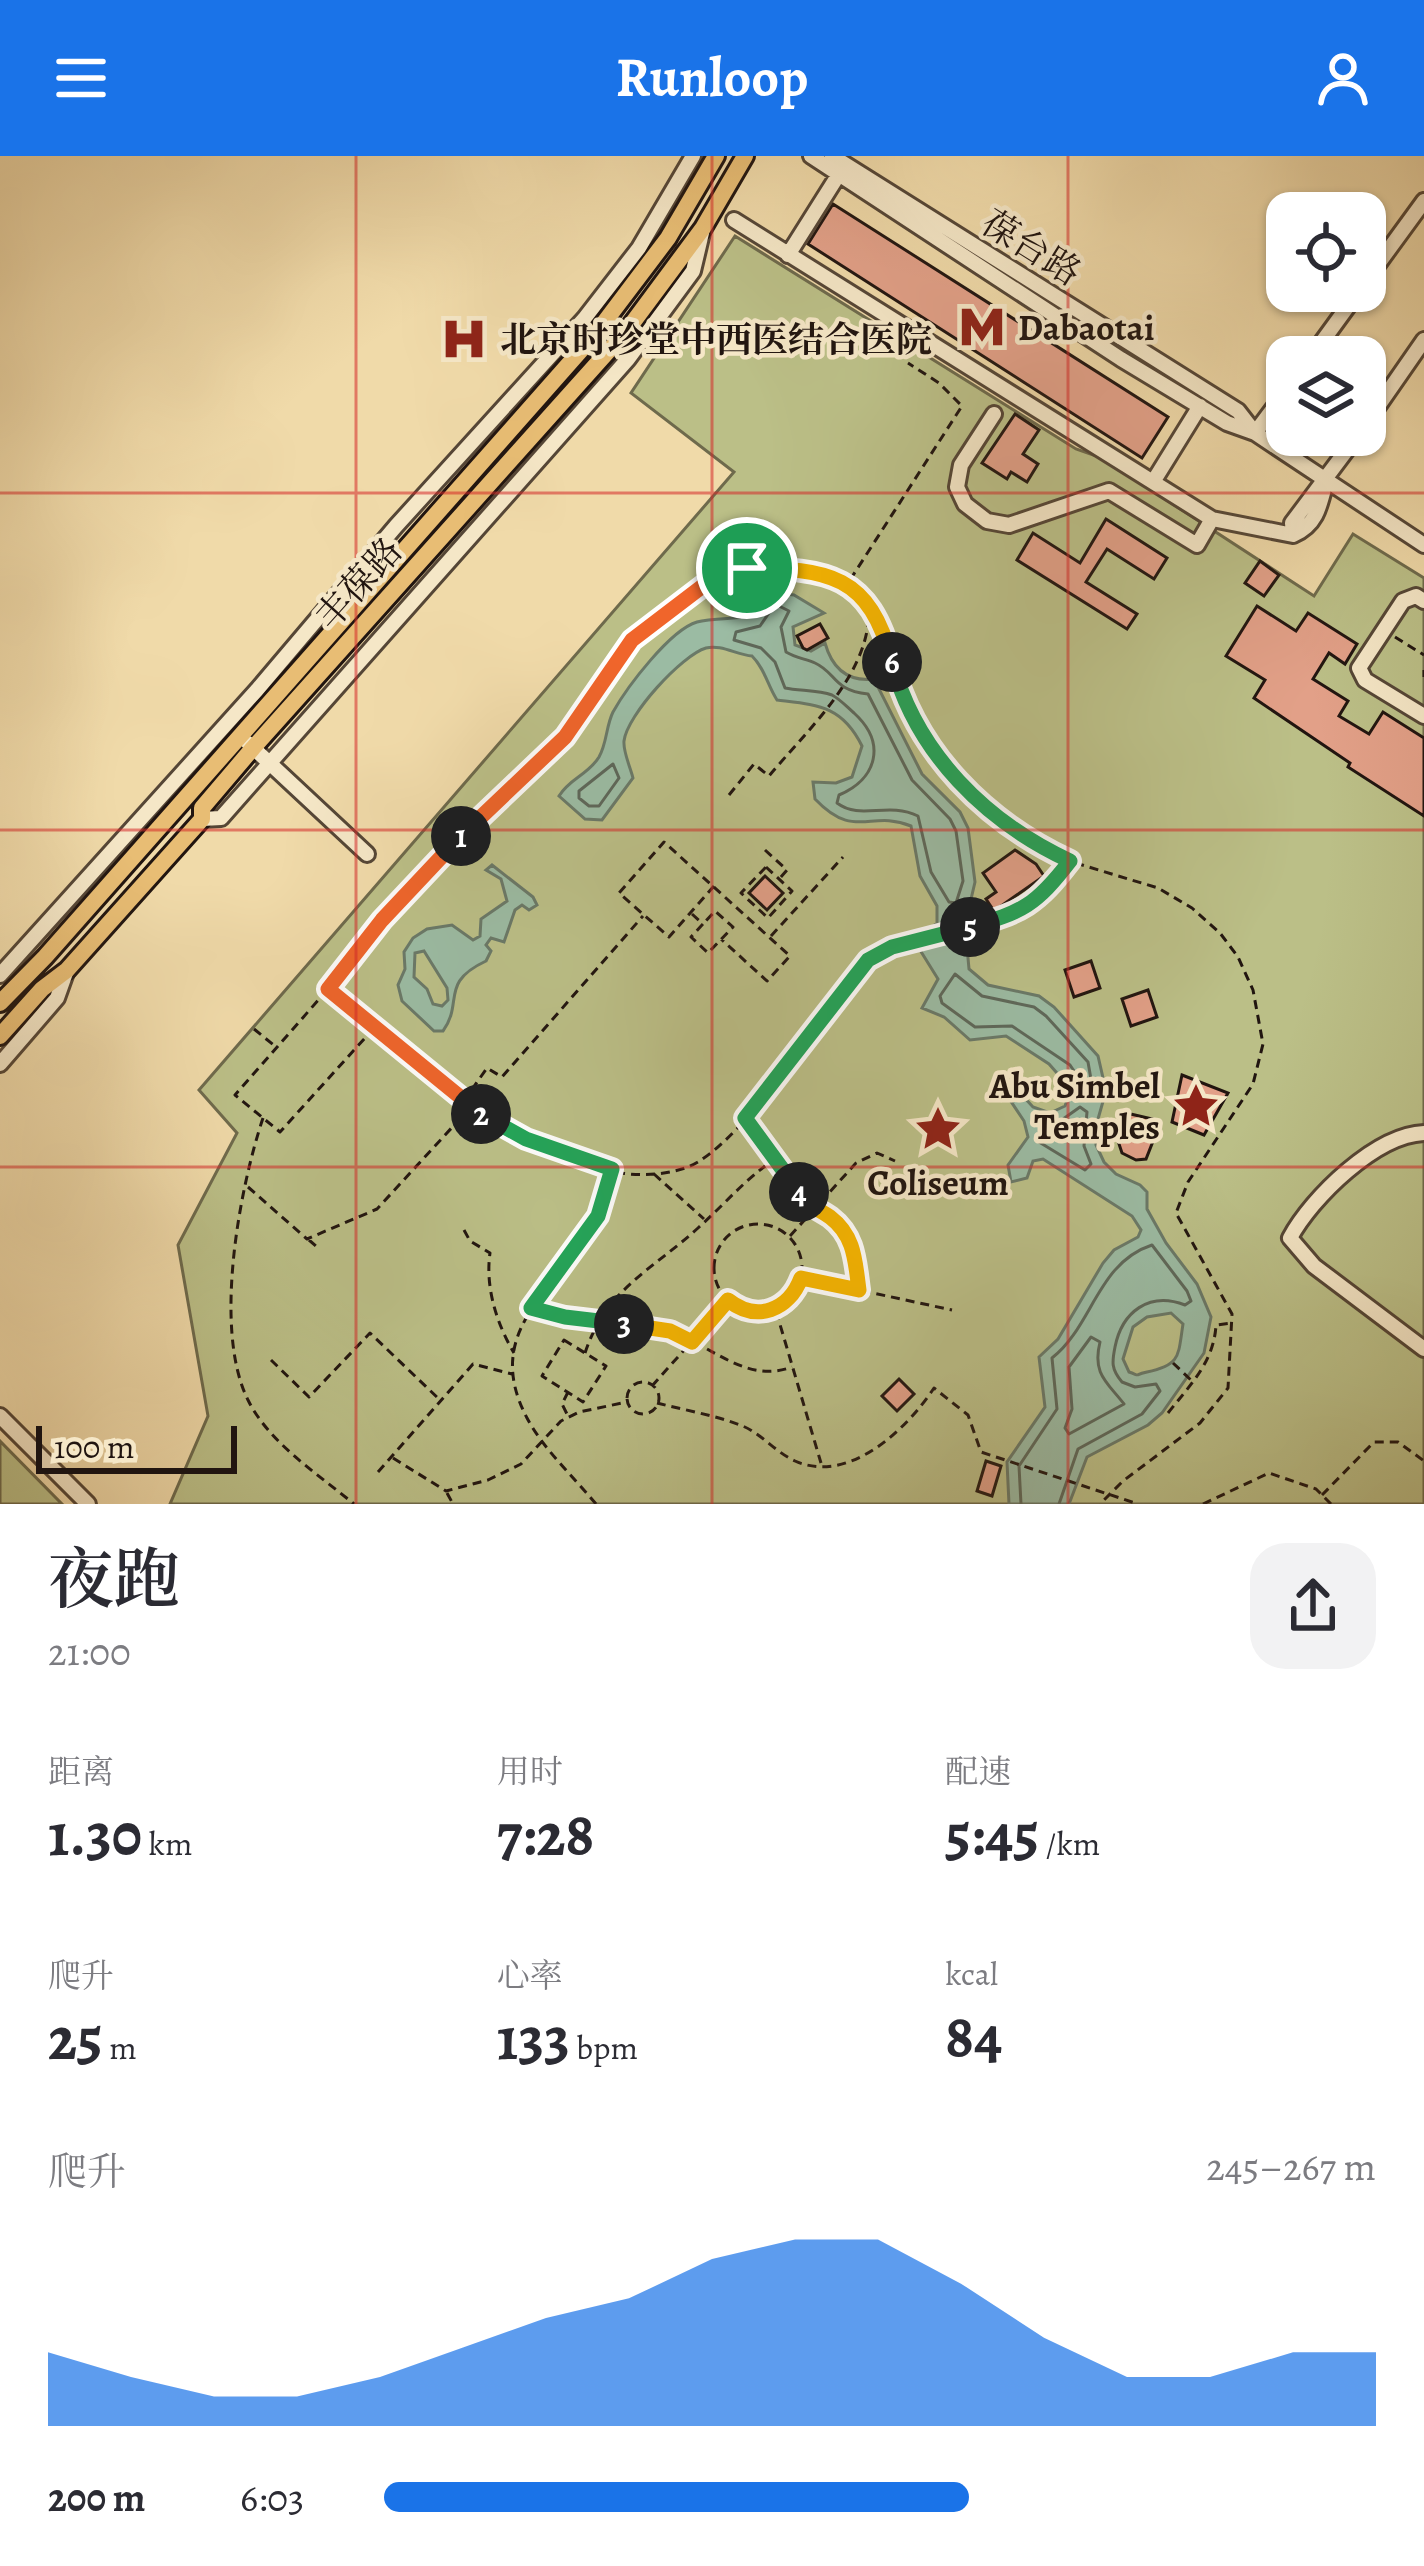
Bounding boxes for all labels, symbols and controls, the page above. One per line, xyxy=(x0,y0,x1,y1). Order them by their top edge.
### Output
text: Runloop xyxy=(616,41,808,115)
icon: menu xyxy=(48,45,114,111)
icon: person xyxy=(1310,45,1376,111)
map controls xyxy=(1266,192,1386,456)
button: locate xyxy=(1266,192,1386,312)
street label: 葆台路 xyxy=(973,198,1091,297)
metro station icon: Dabaotai xyxy=(957,302,1007,352)
place label: Dabaotai xyxy=(1018,303,1155,352)
hospital icon: 北京时珍堂中西医结合医院 xyxy=(439,314,489,364)
place label: 北京时珍堂中西医结合医院 xyxy=(500,315,932,364)
button: layers xyxy=(1266,336,1386,456)
pin xyxy=(696,517,798,619)
street label: 丰葆路 xyxy=(304,527,413,640)
icon: arrive xyxy=(714,535,780,601)
pin: 6 xyxy=(862,632,922,692)
text: 6 xyxy=(884,639,900,684)
pin: 1 xyxy=(431,806,491,866)
text: 1 xyxy=(455,813,467,858)
pin: 5 xyxy=(940,897,1000,957)
text: 5 xyxy=(963,904,977,949)
place label: Abu Simbel Temples xyxy=(988,1061,1161,1151)
place icon: Abu Simbel Temples xyxy=(1171,1081,1221,1131)
pin: 2 xyxy=(451,1084,511,1144)
text: 2 xyxy=(473,1091,489,1136)
place icon: Coliseum xyxy=(913,1104,963,1154)
place label: Coliseum xyxy=(867,1158,1009,1207)
pin: 4 xyxy=(769,1162,829,1222)
text: 4 xyxy=(791,1169,807,1214)
pin: 3 xyxy=(594,1294,654,1354)
text: 3 xyxy=(617,1301,631,1346)
scale bar xyxy=(36,1420,237,1473)
text: 100 m xyxy=(54,1424,134,1469)
text: 夜跑 xyxy=(48,1535,180,1625)
button: share xyxy=(1250,1543,1376,1669)
text: 21:00 xyxy=(48,1625,131,1678)
text: 距离 xyxy=(48,1749,114,1794)
text: 用时 xyxy=(497,1749,563,1794)
text: 配速 xyxy=(945,1749,1011,1794)
text: 1.30 xyxy=(48,1794,142,1876)
text: 7:28 xyxy=(497,1794,594,1876)
text: 5:45 xyxy=(945,1794,1039,1876)
text: km xyxy=(142,1821,192,1866)
text: /km xyxy=(1039,1821,1100,1866)
text: kcal xyxy=(945,1951,998,1996)
text: 爬升 xyxy=(48,1953,114,1998)
text: 心率 xyxy=(497,1953,563,1998)
text: 84 xyxy=(945,1996,1002,2078)
text: 25 xyxy=(48,1998,103,2080)
text: 133 xyxy=(497,1998,570,2080)
text: m xyxy=(103,2025,137,2070)
text: bpm xyxy=(570,2025,638,2070)
text: 245–267 m xyxy=(1206,2140,1376,2193)
text: 爬升 xyxy=(48,2145,126,2198)
text: 200 m xyxy=(48,2471,146,2524)
text: 6:03 xyxy=(240,2471,304,2524)

